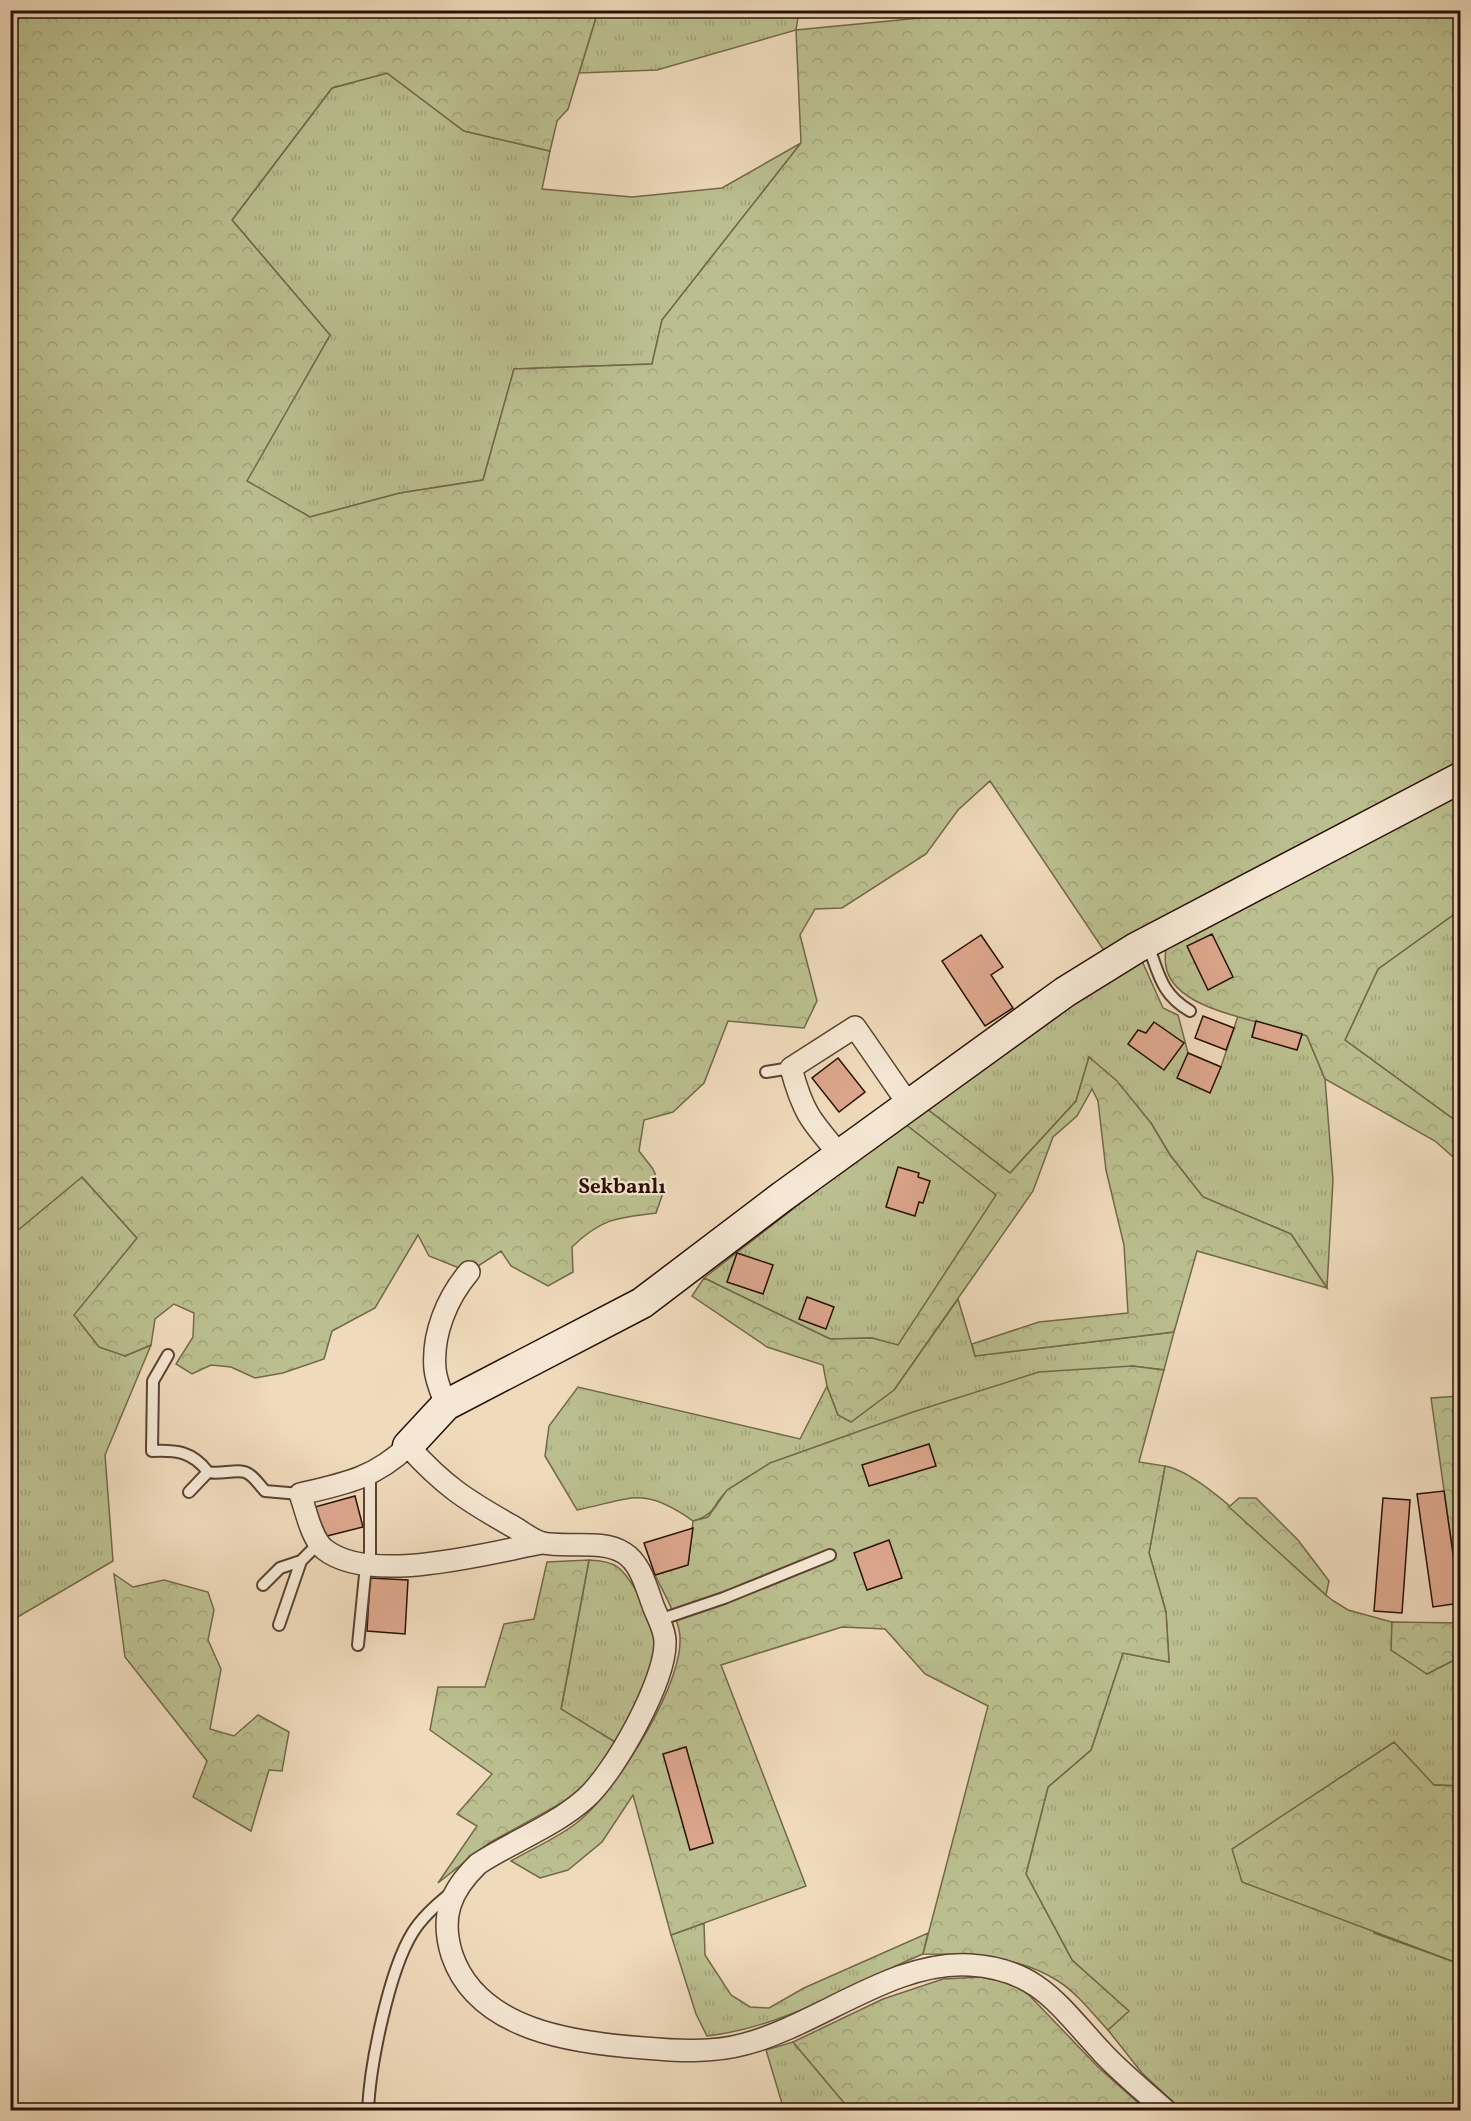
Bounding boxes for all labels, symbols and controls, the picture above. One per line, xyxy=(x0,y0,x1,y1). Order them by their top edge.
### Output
district label: Sekbanlı xyxy=(578,1173,666,1202)

